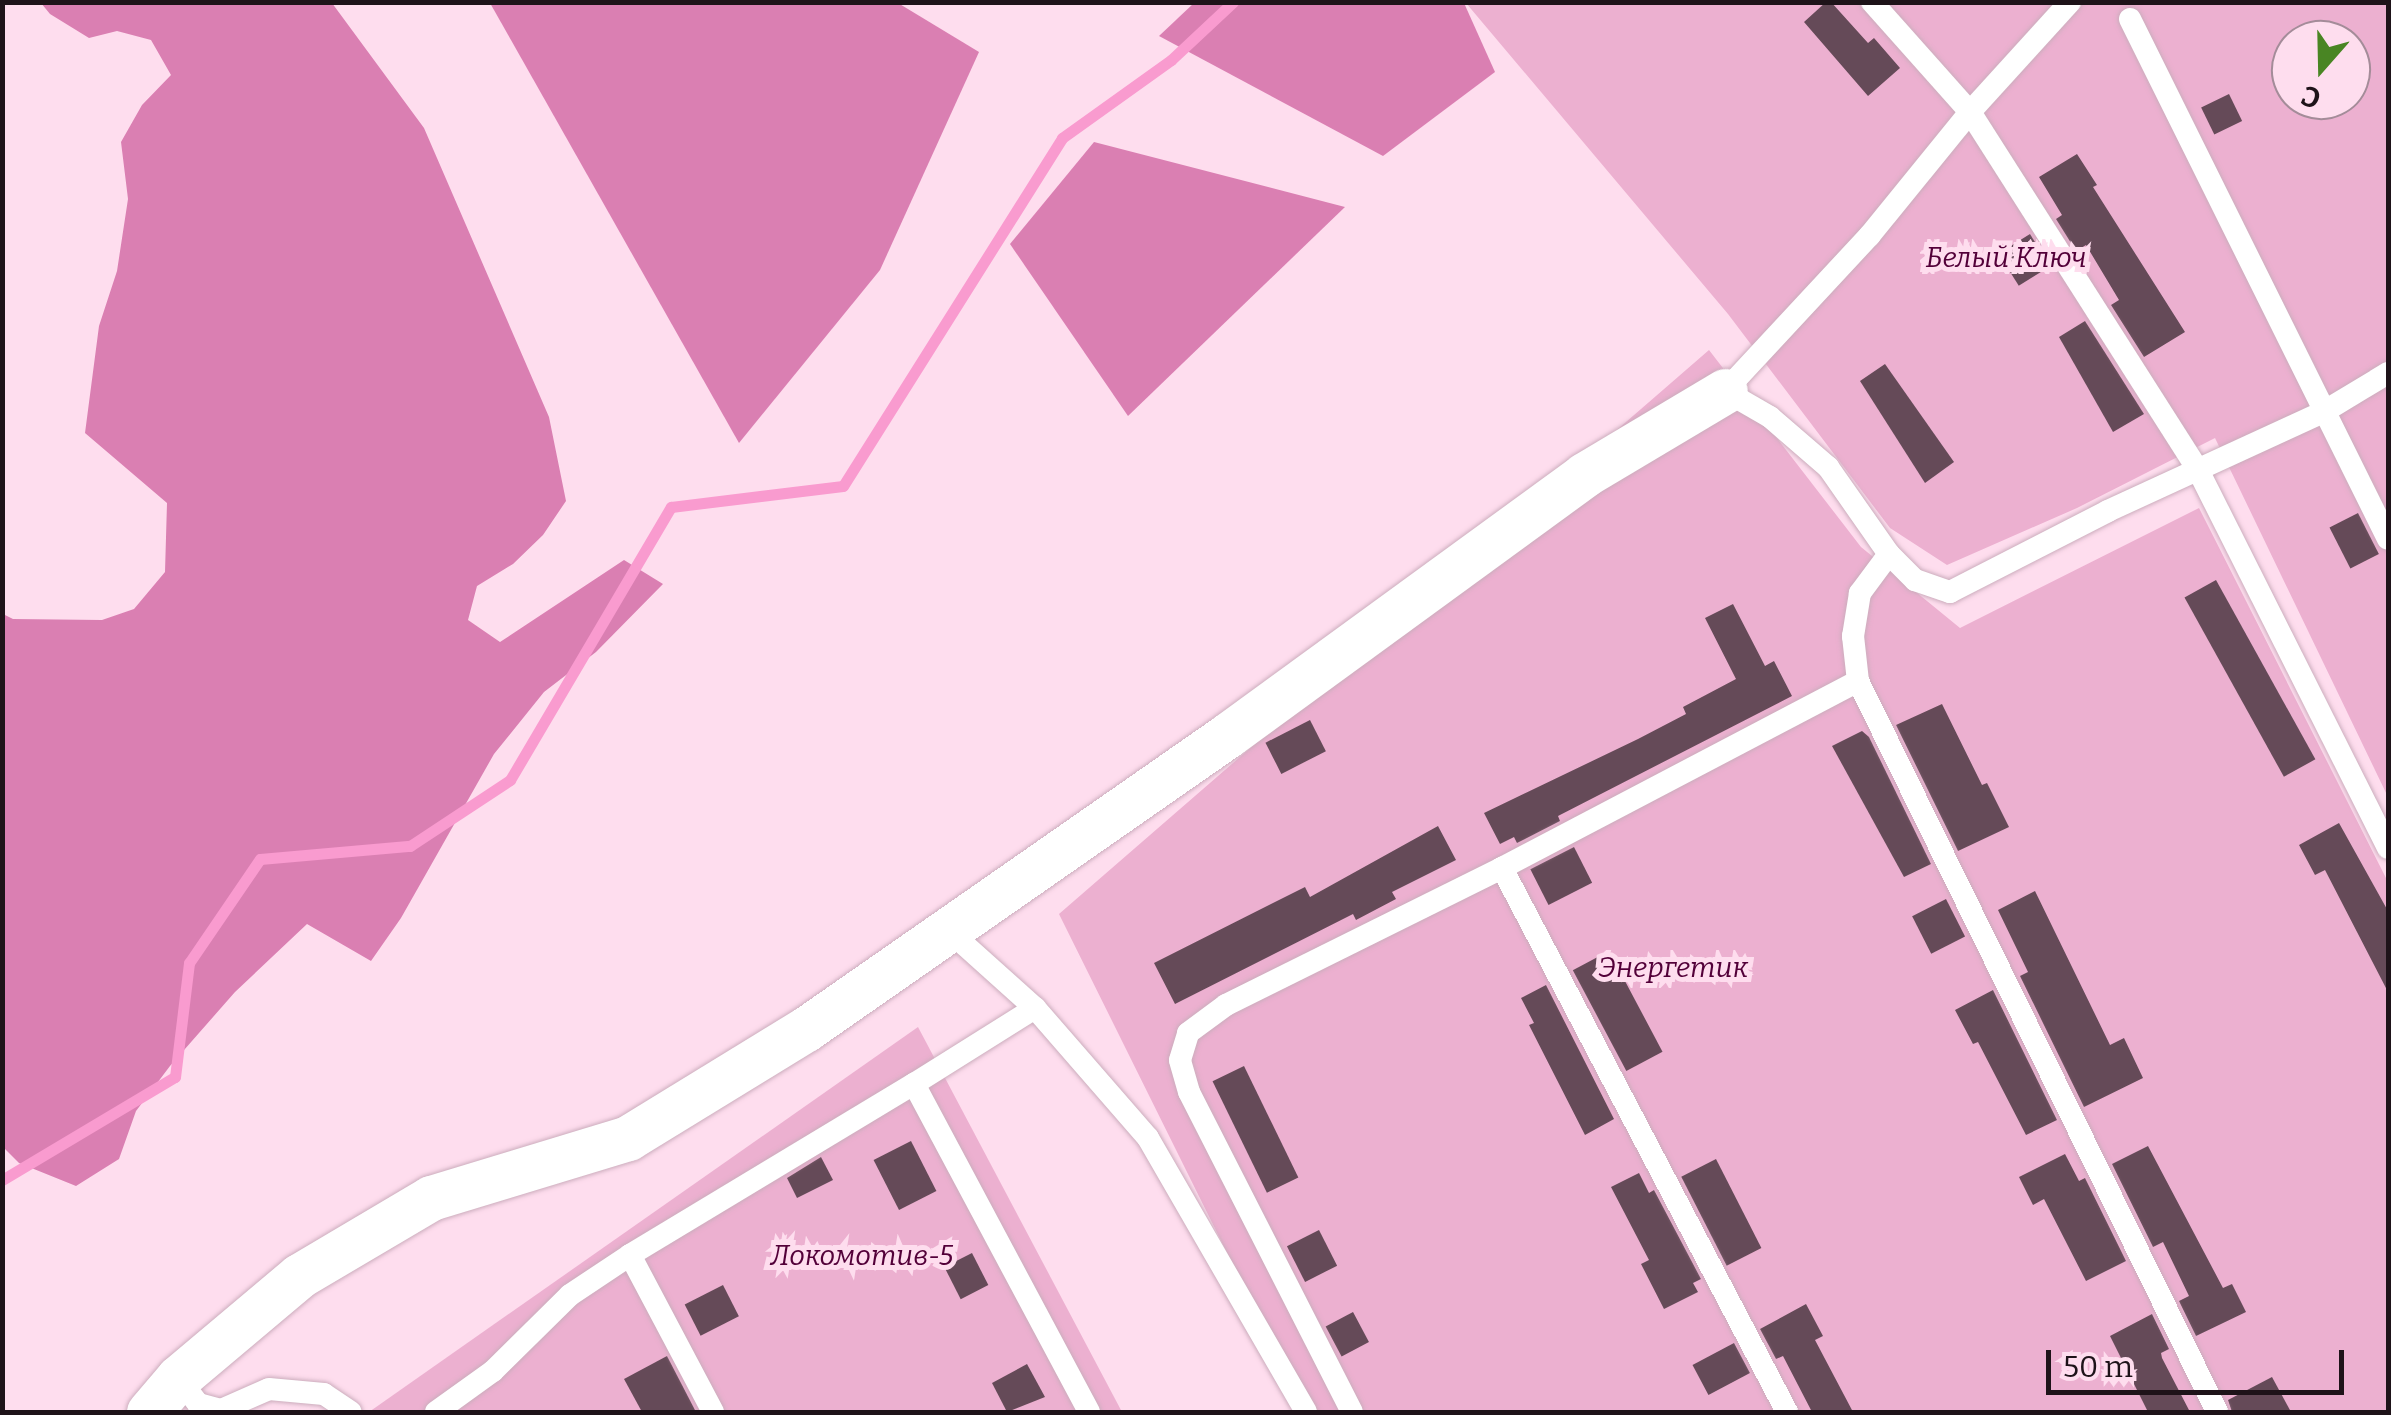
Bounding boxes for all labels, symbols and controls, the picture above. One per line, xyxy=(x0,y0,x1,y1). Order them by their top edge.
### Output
north arrow xyxy=(2271,20,2371,120)
text: С xyxy=(2297,78,2325,115)
park label: Белый Ключ xyxy=(1926,241,2086,275)
park label: Энергетик xyxy=(1598,951,1748,985)
park label: Локомотив-5 xyxy=(770,1239,954,1273)
scale bar xyxy=(2051,1330,2348,1392)
text: 50 m xyxy=(2063,1349,2133,1385)

